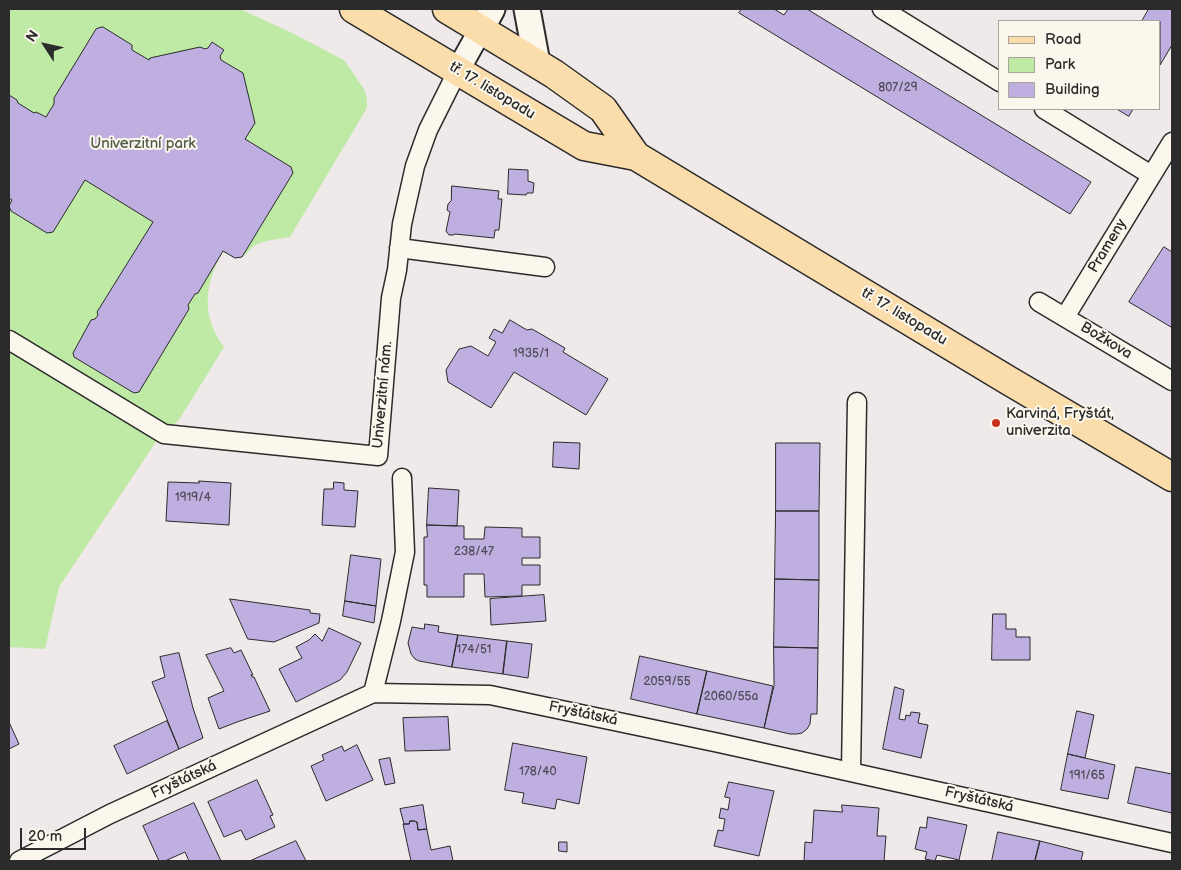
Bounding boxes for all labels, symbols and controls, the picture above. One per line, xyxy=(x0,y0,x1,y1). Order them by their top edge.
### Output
north arrow xyxy=(20,20,70,70)
legend xyxy=(998,20,1161,110)
text: N xyxy=(22,27,42,45)
text: Road xyxy=(1045,30,1081,49)
text: Park xyxy=(1045,55,1075,74)
street label: tř. 17. listopadu xyxy=(446,58,538,124)
text: Building xyxy=(1045,80,1100,99)
house number: 807/29 xyxy=(878,81,918,95)
park label: Univerzitní park xyxy=(90,135,196,153)
street label: Prameny xyxy=(1085,216,1131,276)
street label: tř. 17. listopadu xyxy=(858,284,950,350)
street label: Božkova xyxy=(1077,319,1135,363)
street label: Univerzitní nám. xyxy=(369,341,397,449)
house number: 1935/1 xyxy=(513,347,549,361)
place label: Karviná, Fryštát, univerzita xyxy=(1006,405,1114,440)
marker: Karviná, Fryštát, univerzita xyxy=(990,417,1002,429)
house number: 1919/4 xyxy=(175,491,211,505)
house number: 238/47 xyxy=(454,545,494,559)
house number: 174/51 xyxy=(457,643,491,657)
house number: 2059/55 xyxy=(643,675,691,689)
house number: 2060/55a xyxy=(704,690,758,704)
street label: Fryštátská xyxy=(547,698,619,730)
street label: Fryštátská xyxy=(148,757,220,803)
house number: 178/40 xyxy=(519,765,557,779)
house number: 191/65 xyxy=(1069,769,1105,783)
street label: Fryštátská xyxy=(943,783,1015,817)
scale bar xyxy=(22,818,89,850)
text: 20 m xyxy=(28,827,62,846)

